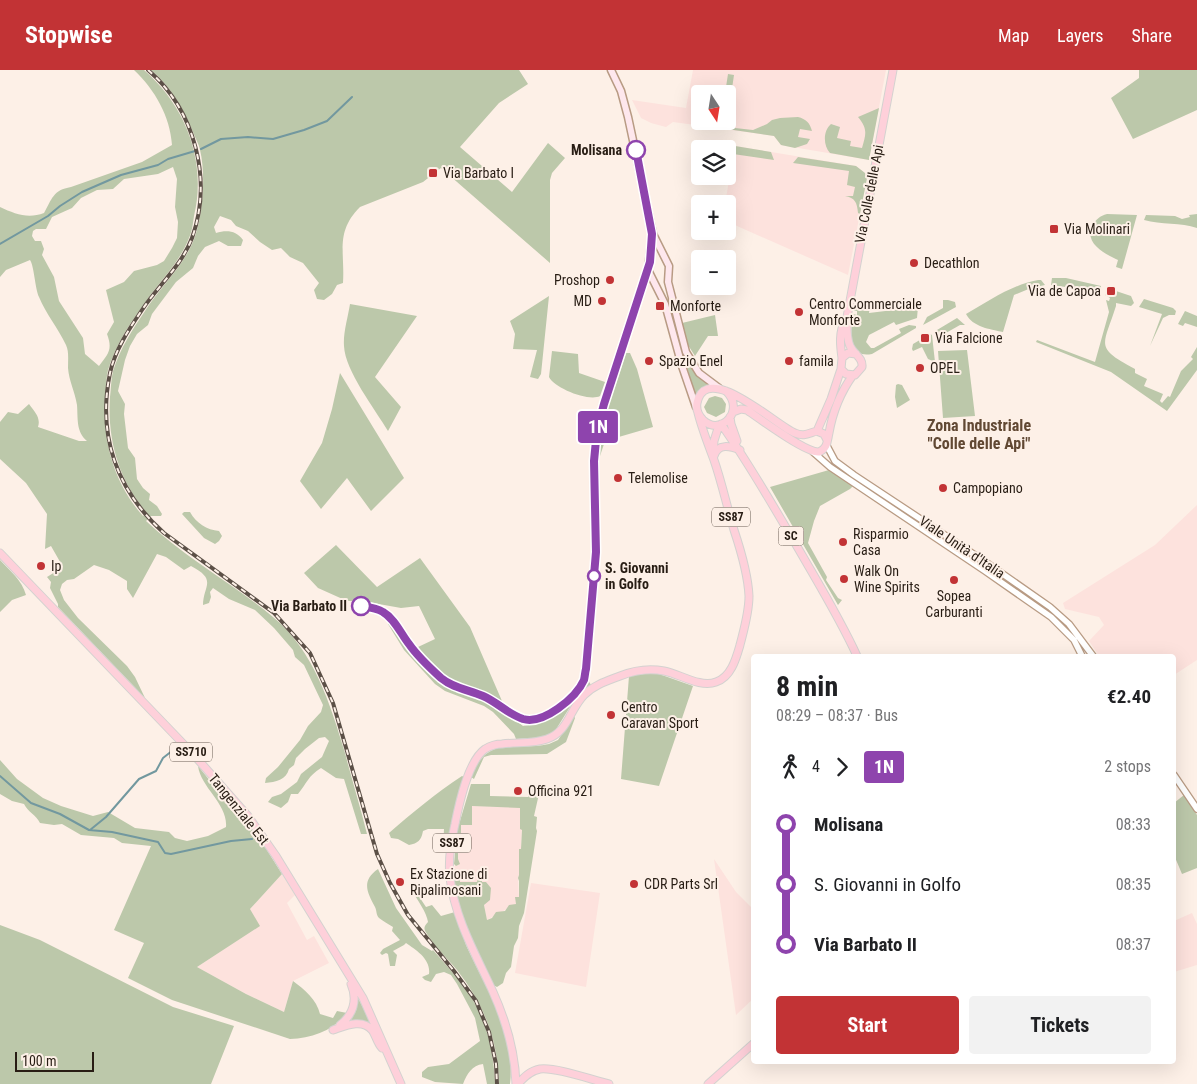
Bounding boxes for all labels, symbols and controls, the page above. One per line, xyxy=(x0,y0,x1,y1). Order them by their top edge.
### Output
text: Stopwise xyxy=(25,21,112,49)
text: Map xyxy=(998,25,1029,46)
text: Layers xyxy=(1057,25,1104,46)
text: Share xyxy=(1132,25,1172,46)
north arrow xyxy=(691,85,736,130)
map controls xyxy=(691,85,736,295)
marker: Molisana xyxy=(626,140,646,160)
button: layers xyxy=(691,140,736,185)
place label: Molisana xyxy=(571,142,622,158)
street label: Via Colle delle Api xyxy=(852,143,886,245)
place label: Via Barbato I xyxy=(443,165,514,181)
marker: Via Barbato I xyxy=(427,167,439,179)
button: + xyxy=(691,195,736,240)
place label: Via Molinari xyxy=(1064,221,1130,237)
marker: Via Molinari xyxy=(1048,223,1060,235)
button: − xyxy=(691,250,736,295)
place label: Decathlon xyxy=(924,255,980,271)
marker: Decathlon xyxy=(908,257,920,269)
place label: Proshop xyxy=(554,272,600,288)
marker: Proshop xyxy=(604,274,616,286)
place label: Via de Capoa xyxy=(1028,283,1101,299)
marker: Via de Capoa xyxy=(1105,285,1117,297)
place label: MD xyxy=(573,293,592,309)
marker: MD xyxy=(596,295,608,307)
place label: Centro Commerciale Monforte xyxy=(809,296,922,328)
place label: Monforte xyxy=(670,298,722,314)
marker: Monforte xyxy=(654,300,666,312)
marker: Centro Commerciale Monforte xyxy=(793,306,805,318)
place label: Via Falcione xyxy=(935,330,1003,346)
marker: Via Falcione xyxy=(919,332,931,344)
place label: Spazio Enel xyxy=(659,353,723,369)
place label: famila xyxy=(799,353,834,369)
marker: Spazio Enel xyxy=(643,355,655,367)
marker: famila xyxy=(783,355,795,367)
place label: OPEL xyxy=(930,360,960,376)
marker: OPEL xyxy=(914,362,926,374)
line badge: 1N xyxy=(576,411,620,443)
text: 1N xyxy=(588,416,608,437)
district label: Zona Industriale "Colle delle Api" xyxy=(927,416,1031,453)
place label: Telemolise xyxy=(628,470,688,486)
marker: Telemolise xyxy=(612,472,624,484)
place label: Campopiano xyxy=(953,480,1023,496)
marker: Campopiano xyxy=(937,482,949,494)
road number: SS87 xyxy=(712,508,750,527)
street label: Viale Unità d'Italia xyxy=(916,513,1008,581)
road number: SC xyxy=(778,526,804,546)
place label: Risparmio Casa xyxy=(853,526,909,558)
marker: Risparmio Casa xyxy=(837,536,849,548)
place label: Ip xyxy=(51,558,62,574)
marker: Ip xyxy=(35,560,47,572)
place label: S. Giovanni in Golfo xyxy=(605,560,669,592)
place label: Walk On Wine Spirits xyxy=(854,563,920,595)
marker: S. Giovanni in Golfo xyxy=(587,569,601,583)
marker: Walk On Wine Spirits xyxy=(838,573,850,585)
marker: Sopea Carburanti xyxy=(948,574,960,586)
place label: Sopea Carburanti xyxy=(925,588,983,620)
marker: Via Barbato II xyxy=(351,596,371,616)
place label: Via Barbato II xyxy=(271,598,347,614)
text: 8 min xyxy=(776,670,838,703)
text: €2.40 xyxy=(1107,685,1151,708)
place label: Centro Caravan Sport xyxy=(621,699,699,731)
text: 08:29 – 08:37 · Bus xyxy=(776,706,898,725)
marker: Centro Caravan Sport xyxy=(605,709,617,721)
road number: SS710 xyxy=(170,742,212,762)
icon: walk xyxy=(776,753,804,781)
icon: forward xyxy=(828,753,856,781)
text: 1N xyxy=(874,756,894,777)
text: 4 xyxy=(812,757,820,776)
text: 2 stops xyxy=(1104,757,1151,776)
street label: Tangenziale Est xyxy=(205,770,273,848)
place label: Officina 921 xyxy=(528,783,594,799)
marker: Officina 921 xyxy=(512,785,524,797)
text: Molisana xyxy=(814,813,883,836)
text: 08:33 xyxy=(1116,815,1151,834)
road number: SS87 xyxy=(433,834,471,852)
place label: Ex Stazione di Ripalimosani xyxy=(410,866,488,898)
text: S. Giovanni in Golfo xyxy=(814,873,961,896)
text: 08:35 xyxy=(1116,875,1151,894)
marker: Ex Stazione di Ripalimosani xyxy=(394,876,406,888)
place label: CDR Parts Srl xyxy=(644,876,718,892)
marker: CDR Parts Srl xyxy=(628,878,640,890)
text: Via Barbato II xyxy=(814,933,917,956)
text: 08:37 xyxy=(1116,935,1151,954)
button: Start xyxy=(776,996,959,1054)
button: Tickets xyxy=(969,996,1151,1054)
scale bar xyxy=(15,1049,94,1072)
text: 100 m xyxy=(22,1053,57,1069)

